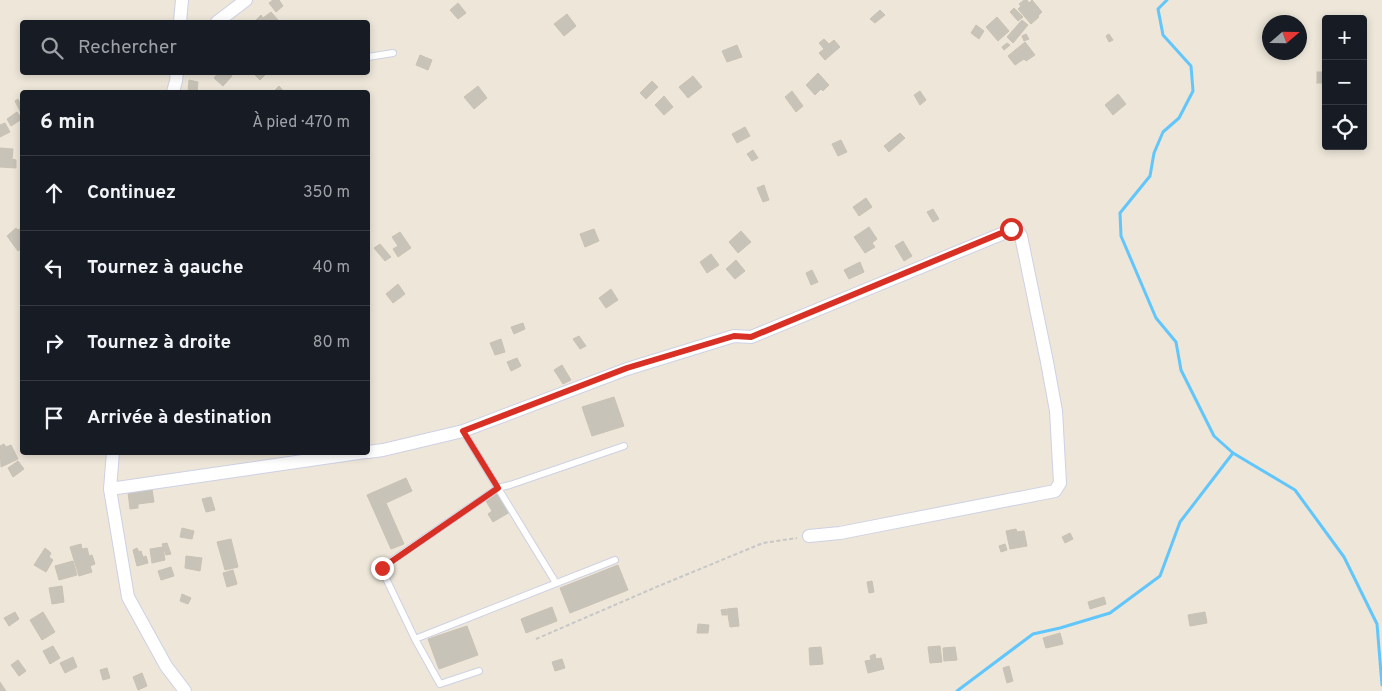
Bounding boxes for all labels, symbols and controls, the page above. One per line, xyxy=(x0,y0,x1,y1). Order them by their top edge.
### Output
north arrow xyxy=(1262,15,1307,60)
map controls xyxy=(1322,15,1367,150)
button: + xyxy=(1322,15,1367,60)
search box xyxy=(20,20,370,75)
icon: search xyxy=(38,34,66,62)
text: Rechercher xyxy=(78,36,177,60)
button: − xyxy=(1322,60,1367,105)
button: locate xyxy=(1322,105,1367,150)
text: 6 min xyxy=(40,109,95,136)
text: À pied · 470 m xyxy=(252,113,350,133)
icon: ahead xyxy=(40,179,68,207)
text: Continuez xyxy=(87,181,176,205)
text: 350 m xyxy=(303,183,350,203)
route start xyxy=(1000,218,1023,241)
icon: left xyxy=(40,254,68,282)
text: Tournez à gauche xyxy=(87,256,244,280)
text: 40 m xyxy=(312,258,350,278)
icon: right xyxy=(40,329,68,357)
text: Tournez à droite xyxy=(87,331,231,355)
text: 80 m xyxy=(313,333,350,353)
icon: arrive xyxy=(40,404,68,432)
text: Arrivée à destination xyxy=(87,406,272,430)
route end xyxy=(371,557,394,580)

